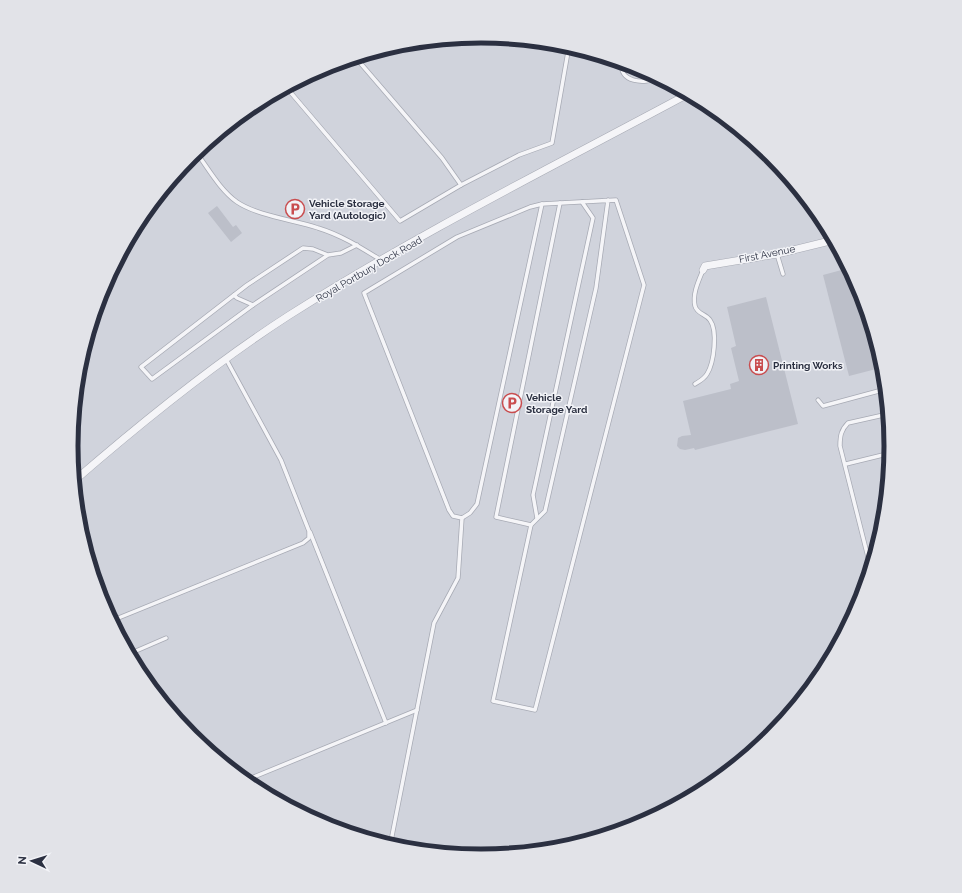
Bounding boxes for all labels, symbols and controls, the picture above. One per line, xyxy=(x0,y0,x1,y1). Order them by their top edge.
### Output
parking icon: Vehicle Storage Yard (Autologic) xyxy=(284,198,306,220)
place label: Vehicle Storage Yard (Autologic) xyxy=(309,198,386,221)
street label: Royal Portbury Dock Road xyxy=(314,234,424,304)
street label: First Avenue xyxy=(738,243,796,265)
building icon: Printing Works xyxy=(748,354,770,376)
place label: Printing Works xyxy=(773,360,843,371)
parking icon: Vehicle Storage Yard xyxy=(501,392,523,414)
place label: Vehicle Storage Yard xyxy=(526,392,588,415)
north arrow xyxy=(12,841,52,881)
text: N xyxy=(16,856,29,865)

